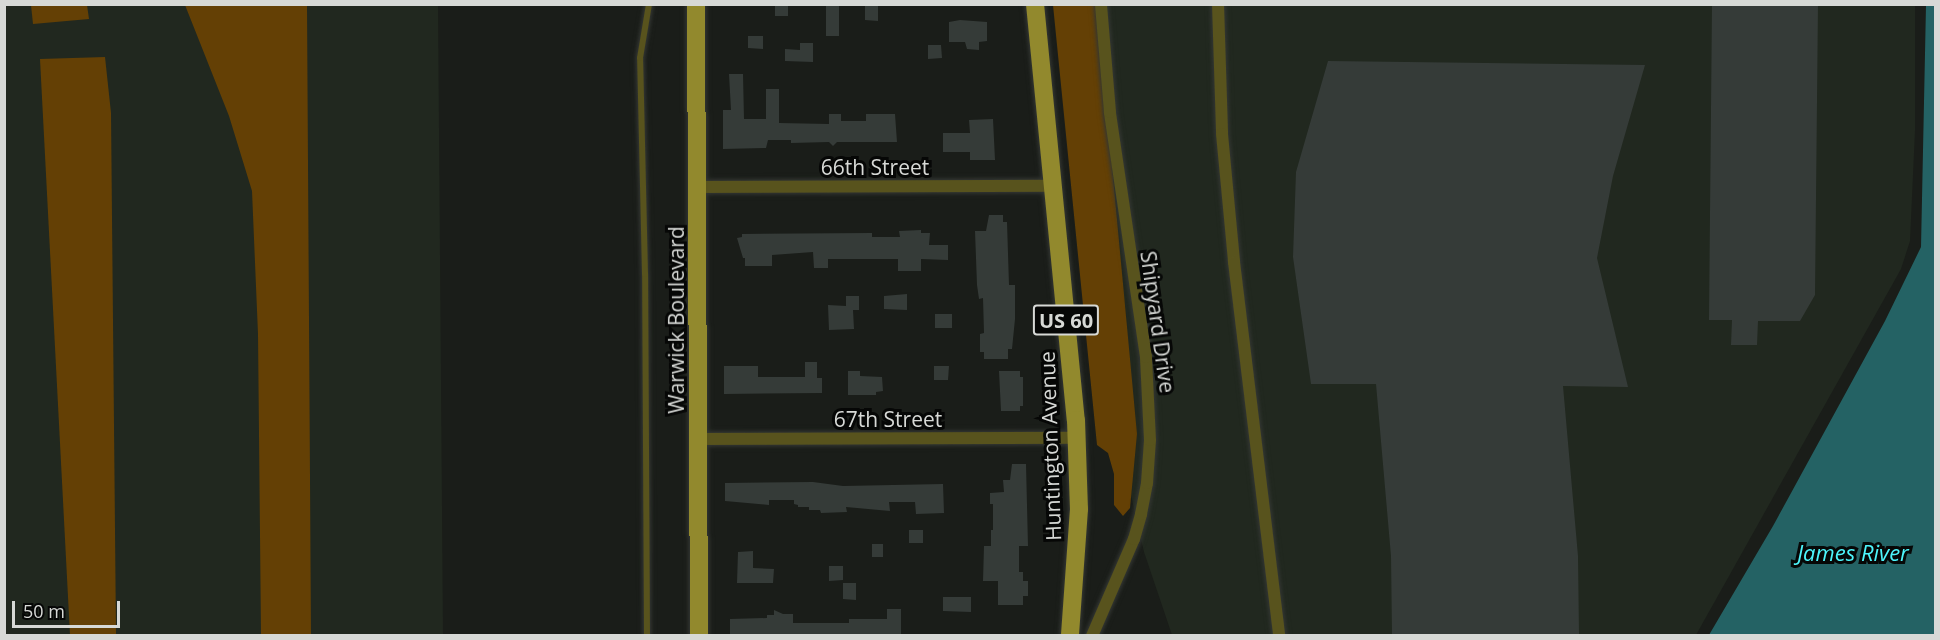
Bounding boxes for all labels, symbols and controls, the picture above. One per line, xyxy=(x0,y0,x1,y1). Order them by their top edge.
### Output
street label: 66th Street xyxy=(821,154,929,180)
street label: Warwick Boulevard xyxy=(663,226,689,414)
street label: Shipyard Drive xyxy=(1136,249,1180,395)
road number: US 60 xyxy=(1032,303,1100,337)
street label: Huntington Avenue xyxy=(1034,351,1066,541)
street label: 67th Street xyxy=(834,406,942,432)
water label: James River xyxy=(1797,540,1909,566)
scale bar xyxy=(15,589,123,627)
text: 50 m xyxy=(23,599,65,623)

